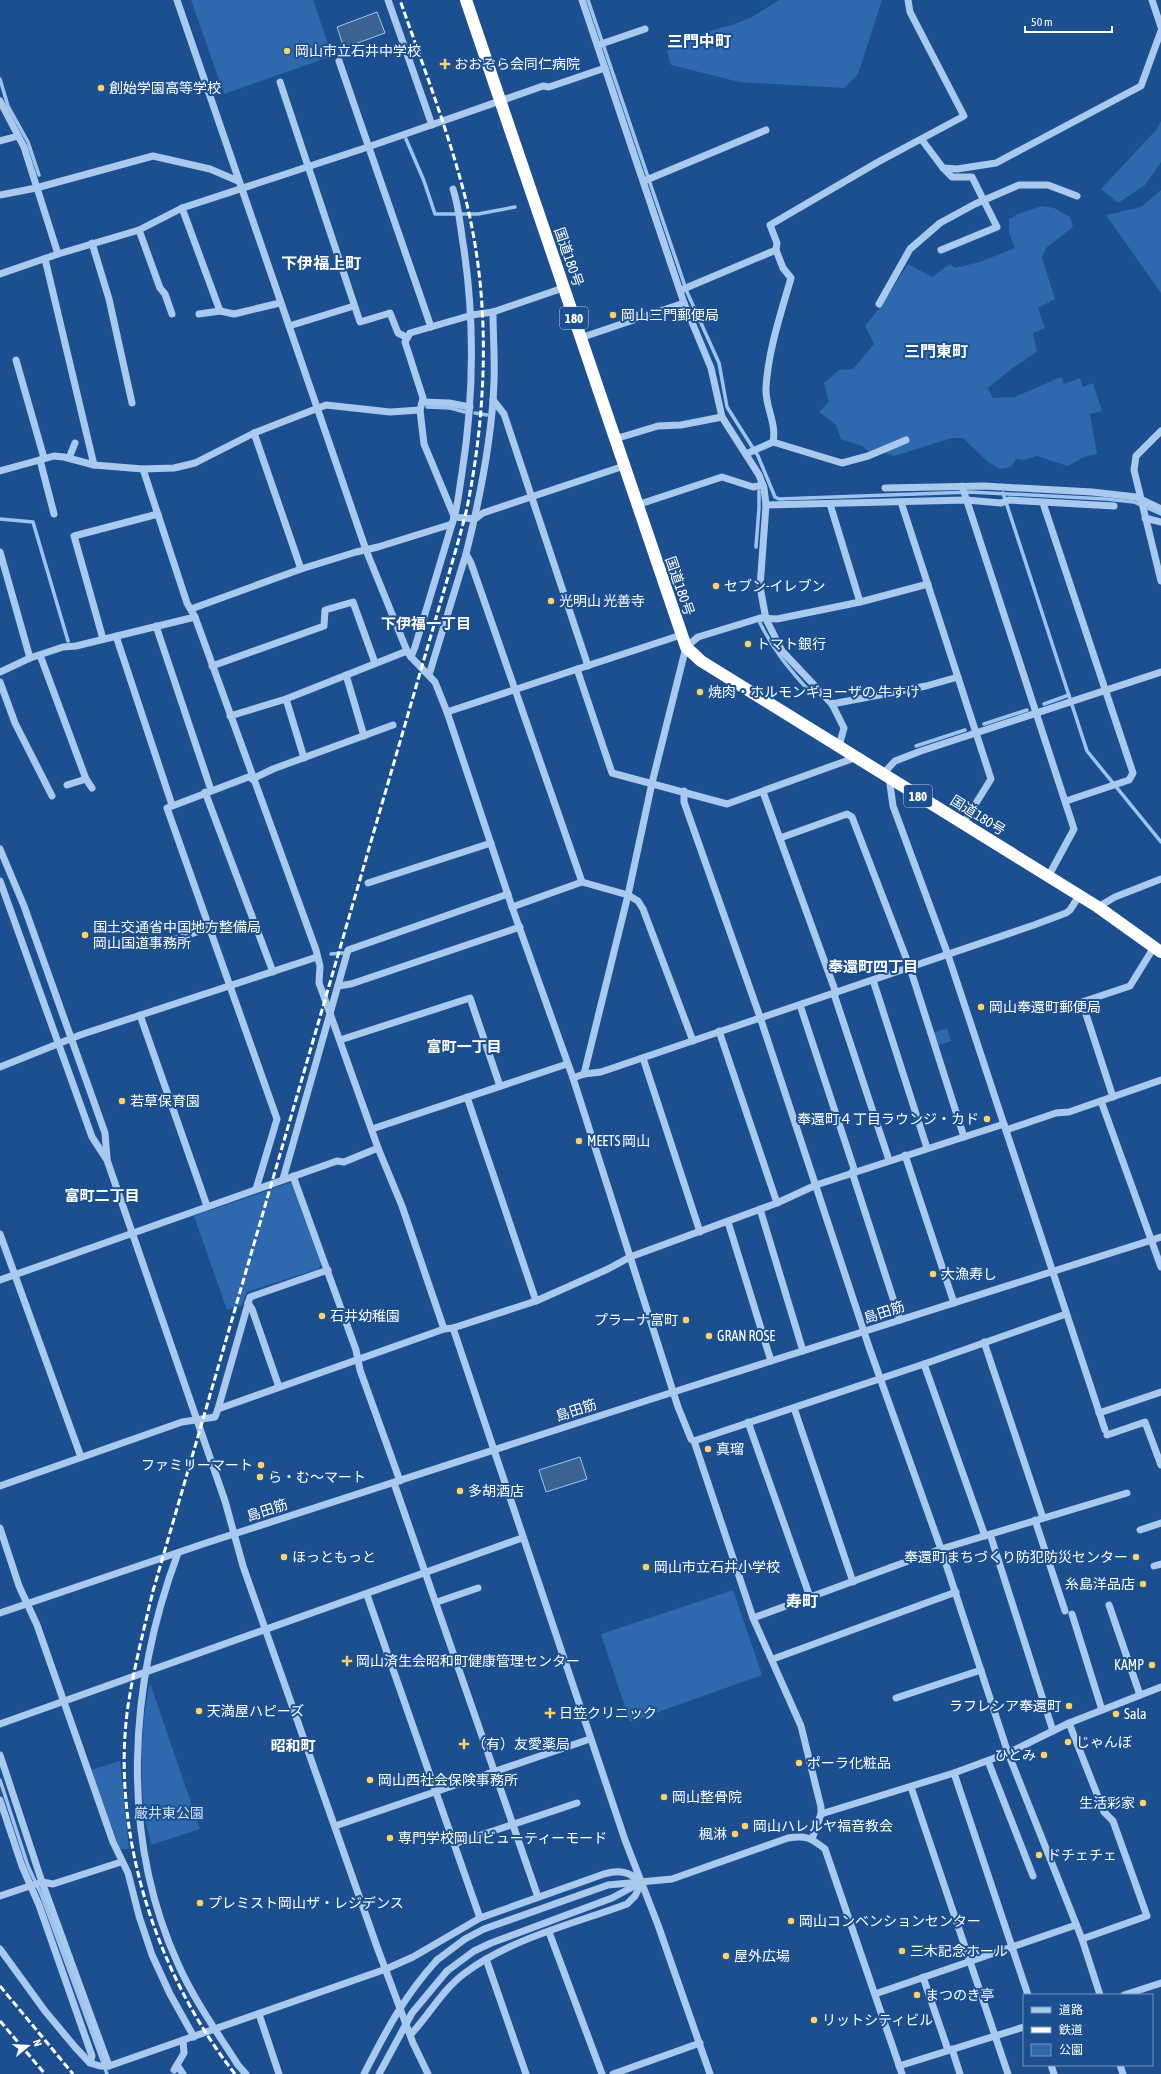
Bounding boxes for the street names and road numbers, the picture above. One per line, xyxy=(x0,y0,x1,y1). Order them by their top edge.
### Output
street label: 国道180号 xyxy=(551,225,587,289)
road number: 180 xyxy=(560,307,588,329)
street label: 国道180号 xyxy=(662,554,698,618)
road number: 180 xyxy=(904,785,932,807)
street label: 国道180号 xyxy=(948,792,1008,838)
street label: 島田筋 xyxy=(862,1298,906,1326)
street label: 島田筋 xyxy=(554,1396,598,1424)
street label: 島田筋 xyxy=(245,1496,289,1524)

